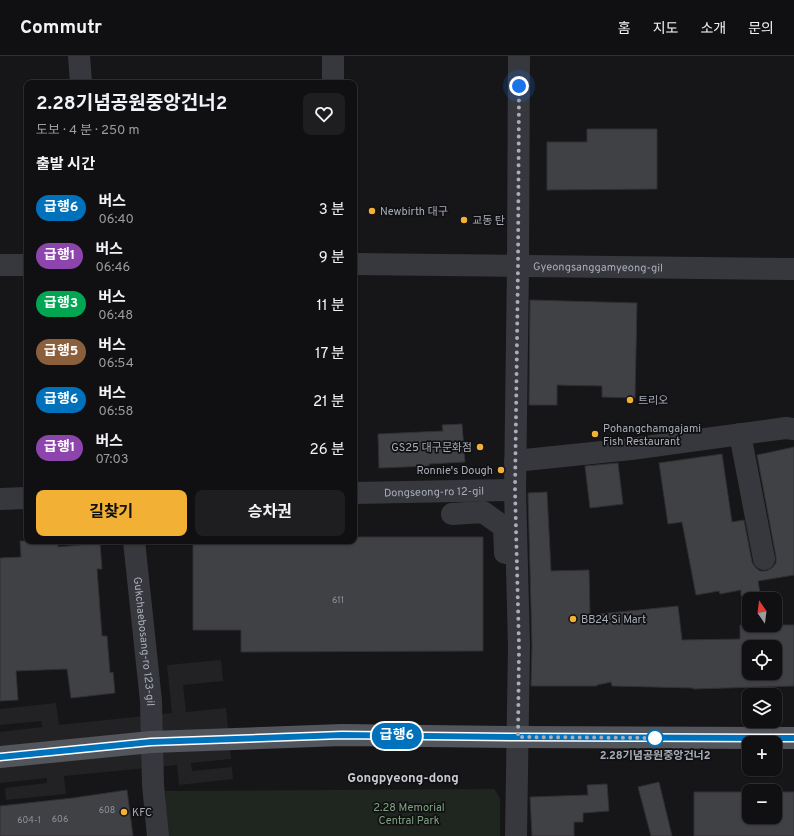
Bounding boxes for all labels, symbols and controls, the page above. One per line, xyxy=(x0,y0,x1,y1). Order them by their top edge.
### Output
text: Commutr xyxy=(20,16,102,40)
text: 홈 xyxy=(618,21,631,38)
text: 지도 xyxy=(653,21,678,38)
text: 소개 xyxy=(700,21,726,38)
text: 문의 xyxy=(748,21,774,38)
your location xyxy=(509,76,529,96)
text: 2.28기념공원중앙건너2 xyxy=(36,92,227,116)
button: heart xyxy=(303,93,345,135)
text: 도보 · 4 분 · 250 m xyxy=(36,123,140,139)
text: 출발 시간 xyxy=(36,156,95,175)
text: 버스 xyxy=(98,193,126,212)
text: 급행6 xyxy=(44,199,78,216)
text: 3 분 xyxy=(319,201,345,220)
place label: Newbirth 대구 xyxy=(380,205,448,219)
marker: Newbirth 대구 xyxy=(367,206,377,216)
text: 06:40 xyxy=(98,212,134,228)
place label: 교동 탄 xyxy=(472,214,505,228)
marker: 교동 탄 xyxy=(459,215,469,225)
text: 버스 xyxy=(95,241,123,260)
text: 급행1 xyxy=(44,247,75,264)
text: 9 분 xyxy=(319,249,345,268)
text: 06:46 xyxy=(95,260,130,276)
street label: Gyeongsanggamyeong-gil xyxy=(533,260,663,276)
text: 버스 xyxy=(98,289,126,308)
text: 급행3 xyxy=(44,295,78,312)
text: 11 분 xyxy=(316,297,345,316)
text: 06:48 xyxy=(98,308,133,324)
text: 버스 xyxy=(98,337,126,356)
text: 급행5 xyxy=(44,343,78,360)
text: 17 분 xyxy=(315,345,345,364)
text: 06:54 xyxy=(98,356,134,372)
text: 버스 xyxy=(98,385,126,404)
text: 급행6 xyxy=(44,391,78,408)
text: 21 분 xyxy=(313,393,345,412)
place label: 트리오 xyxy=(638,394,668,408)
marker: 트리오 xyxy=(625,395,635,405)
text: 06:58 xyxy=(98,404,133,420)
place label: Pohangchamgajami Fish Restaurant xyxy=(603,422,701,449)
marker: Pohangchamgajami Fish Restaurant xyxy=(590,429,600,439)
text: 버스 xyxy=(95,433,123,452)
text: 급행1 xyxy=(44,439,75,456)
text: 26 분 xyxy=(310,441,345,460)
place label: GS25 대구문화점 xyxy=(391,441,472,455)
marker: GS25 대구문화점 xyxy=(475,442,485,452)
text: 07:03 xyxy=(95,452,129,468)
place label: Ronnie's Dough xyxy=(416,464,493,478)
marker: Ronnie's Dough xyxy=(496,465,506,475)
street label: Dongseong-ro 12-gil xyxy=(384,485,484,500)
button: 길찾기 xyxy=(36,490,187,536)
button: 승차권 xyxy=(195,490,345,536)
street label: Gukchaebosang-ro 123-gil xyxy=(130,576,157,706)
north arrow xyxy=(742,592,782,632)
map controls xyxy=(742,592,782,824)
house number: 611 xyxy=(332,595,344,606)
place label: BB24 Si Mart xyxy=(581,613,646,627)
marker: BB24 Si Mart xyxy=(568,614,578,624)
button: locate xyxy=(742,640,782,680)
button: layers xyxy=(742,688,782,728)
line badge: 급행6 xyxy=(374,723,420,749)
text: 급행6 xyxy=(380,727,414,744)
marker: 2.28기념공원중앙건너2 xyxy=(646,729,664,747)
button: + xyxy=(742,736,782,776)
place label: 2.28기념공원중앙건너2 xyxy=(600,749,710,763)
district label: Gongpyeong-dong xyxy=(347,771,459,787)
button: − xyxy=(742,784,782,824)
park label: 2.28 Memorial Central Park xyxy=(373,801,445,828)
house number: 608 xyxy=(99,805,115,816)
place label: KFC xyxy=(132,806,152,820)
marker: KFC xyxy=(119,807,129,817)
house number: 606 xyxy=(52,814,68,825)
house number: 604-1 xyxy=(17,815,41,826)

